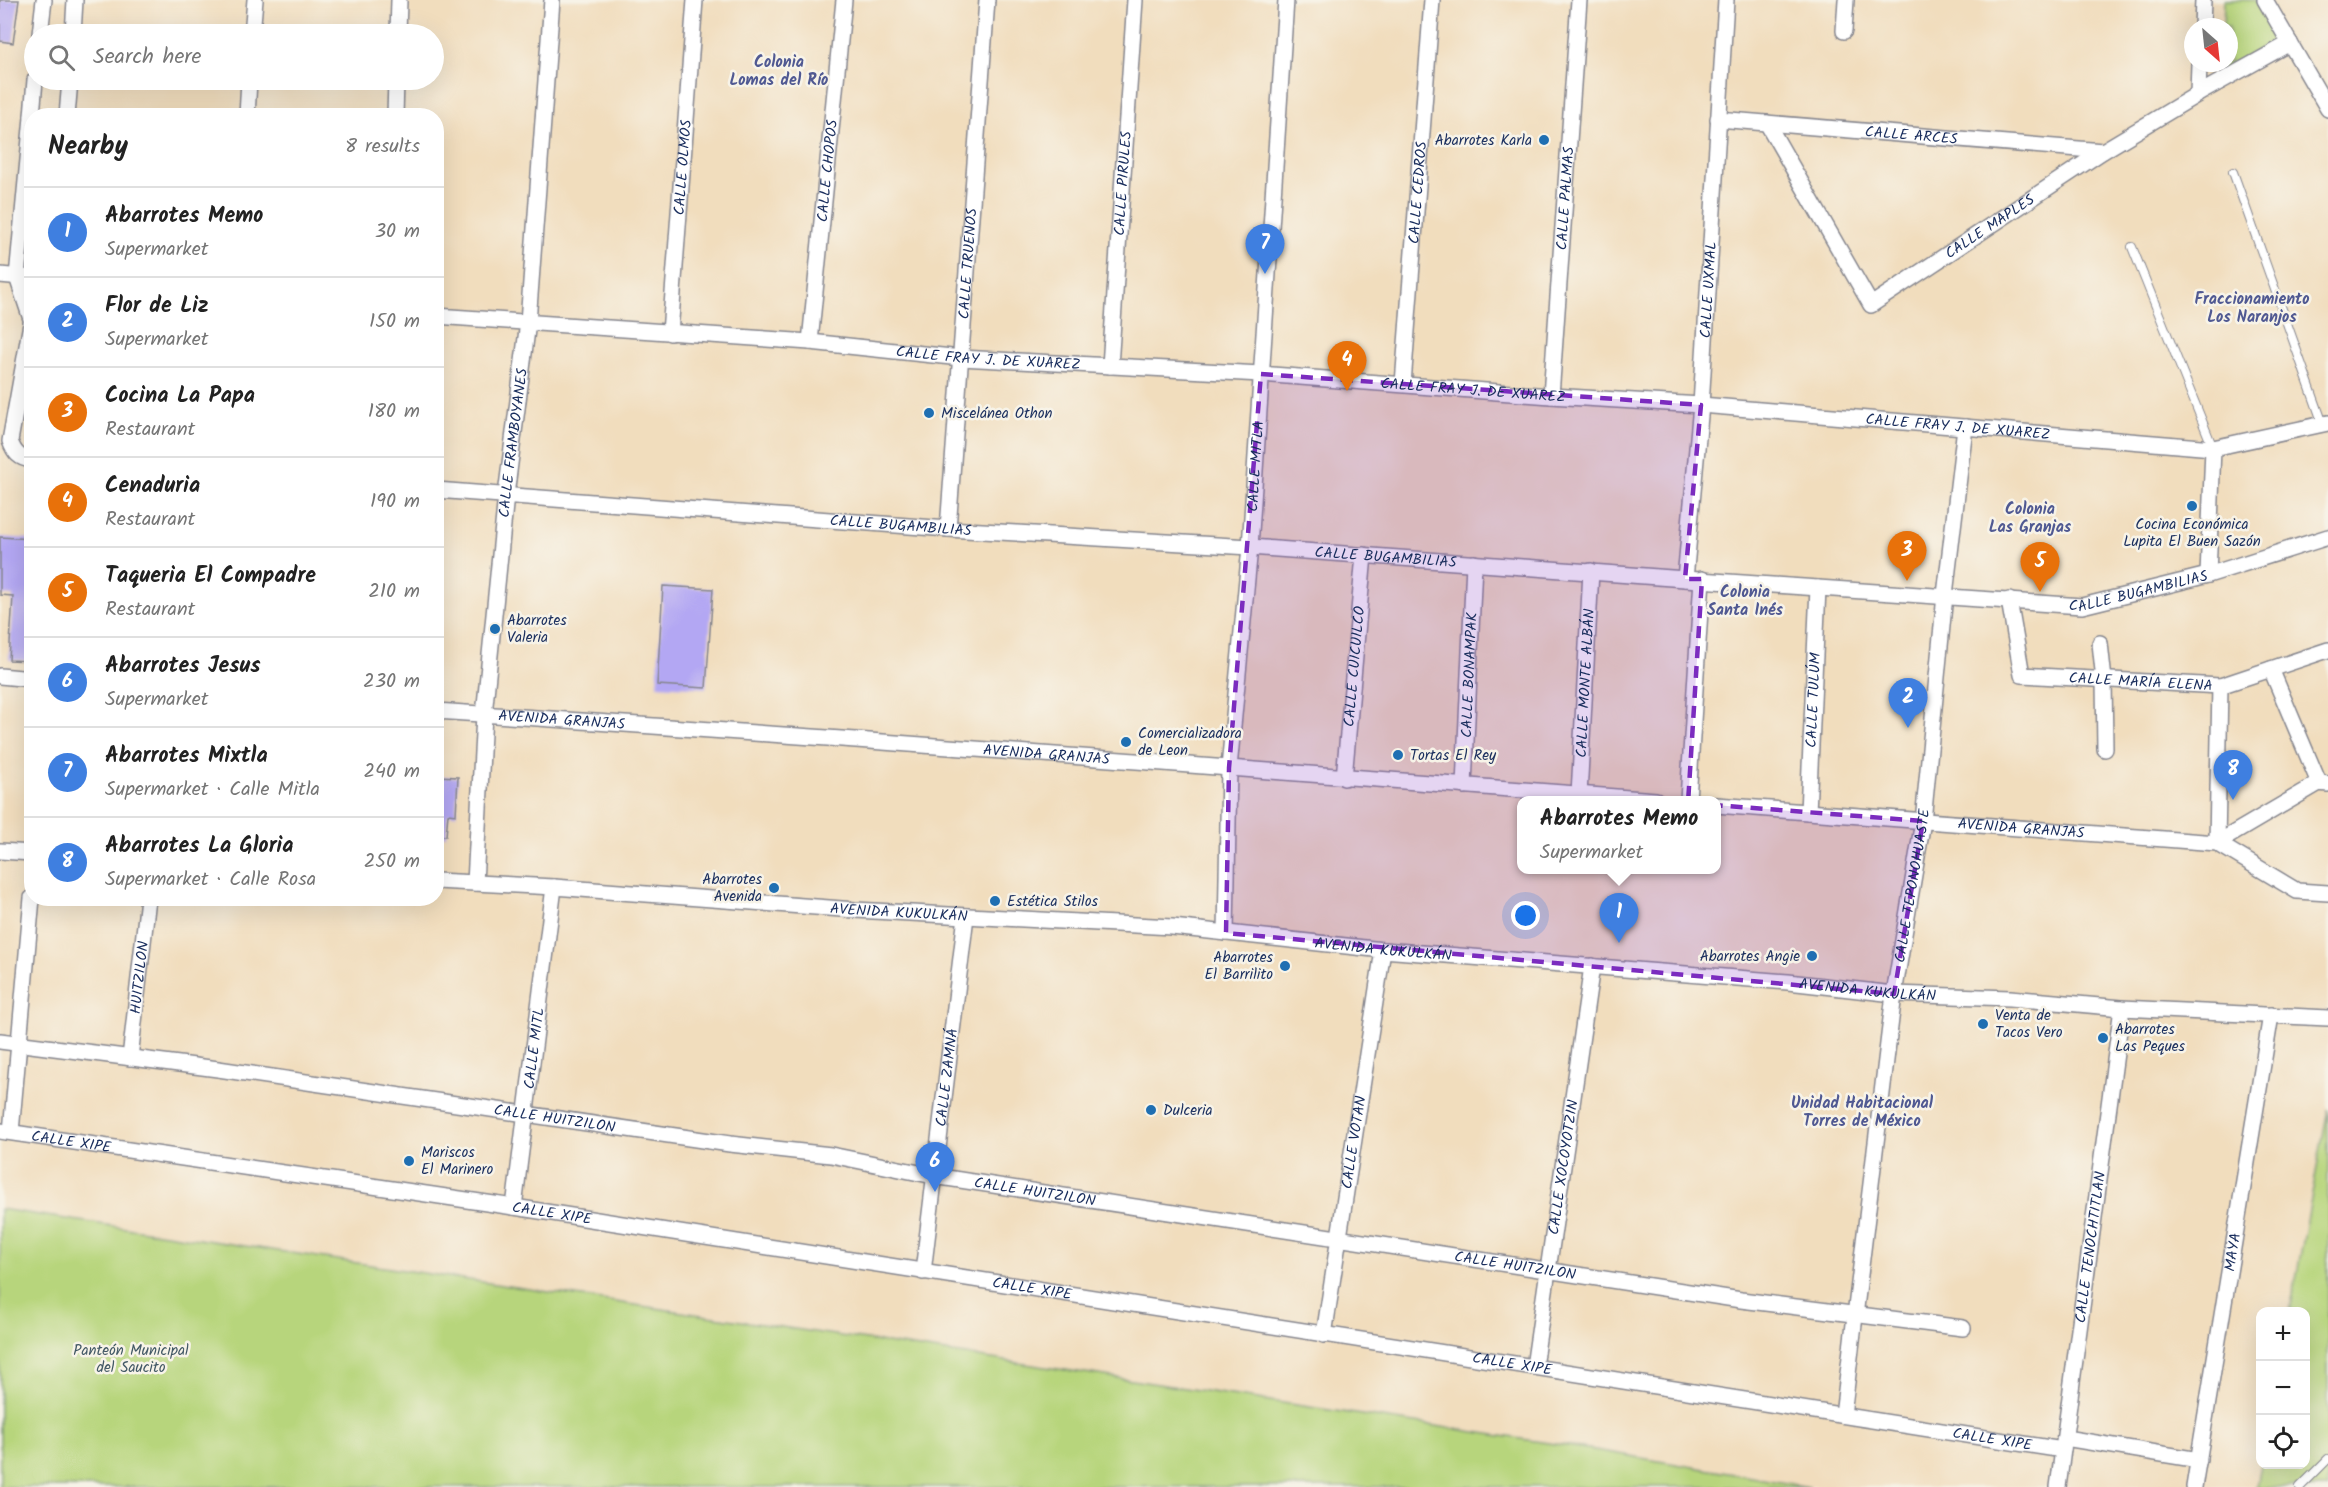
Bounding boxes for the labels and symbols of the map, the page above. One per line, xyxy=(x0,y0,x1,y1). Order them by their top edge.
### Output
north arrow xyxy=(2184,18,2238,72)
district label: Colonia Lomas del Río xyxy=(730,50,828,93)
street label: CALLE OLMOS xyxy=(668,119,699,216)
street label: CALLE CHOPOS xyxy=(811,119,845,223)
street label: CALLE ARCES xyxy=(1864,120,1959,152)
place label: Abarrotes Karla xyxy=(1435,129,1532,153)
street label: CALLE PIRULES xyxy=(1108,130,1139,237)
marker: Abarrotes Karla xyxy=(1537,133,1551,147)
street label: CALLE CEDROS xyxy=(1403,140,1434,245)
street label: CALLE PALMAS xyxy=(1550,146,1582,251)
street label: CALLE MAPLES xyxy=(1940,188,2040,266)
street label: CALLE TRUENOS xyxy=(952,207,985,320)
pin: 7 xyxy=(1246,224,1284,274)
street label: CALLE UXMAL xyxy=(1694,241,1724,339)
district label: Fraccionamiento Los Naranjos xyxy=(2194,287,2310,330)
street label: CALLE FRAY J. DE XUAREZ xyxy=(895,340,1081,377)
pin: 4 xyxy=(1328,342,1366,391)
street label: CALLE FRAMBOYANES xyxy=(493,367,535,519)
street label: CALLE FRAY J. DE XUAREZ xyxy=(1380,372,1566,410)
place label: Miscelánea Othon xyxy=(941,402,1053,426)
marker: Miscelánea Othon xyxy=(922,406,936,420)
street label: CALLE FRAY J. DE XUAREZ xyxy=(1864,408,2051,447)
street label: CALLE MITLA xyxy=(1241,420,1271,513)
district label: Colonia Las Granjas xyxy=(1989,497,2072,540)
marker: Cocina Económica Lupita El Buen Sazón xyxy=(2185,499,2199,513)
street label: CALLE BUGAMBILIAS xyxy=(829,509,972,543)
place label: Cocina Económica Lupita El Buen Sazón xyxy=(2123,513,2261,554)
pin: 3 xyxy=(1888,532,1926,581)
street label: CALLE BUGAMBILIAS xyxy=(1314,541,1457,575)
pin: 5 xyxy=(2020,542,2060,592)
street label: CALLE BUGAMBILIAS xyxy=(2068,564,2210,620)
district label: Colonia Santa Inés xyxy=(1707,580,1783,623)
street label: CALLE CUICUILCO xyxy=(1338,605,1372,728)
street label: CALLE MONTE ALBÁN xyxy=(1570,608,1602,759)
place label: Abarrotes Valeria xyxy=(507,609,567,650)
street label: CALLE BONAMPAK xyxy=(1455,612,1485,738)
marker: Abarrotes Valeria xyxy=(488,622,502,636)
street label: CALLE TULÚM xyxy=(1800,652,1828,748)
street label: CALLE MARÍA ELENA xyxy=(2068,667,2213,699)
pin: 2 xyxy=(1888,678,1928,728)
street label: AVENIDA GRANJAS xyxy=(498,704,626,737)
place label: Comercializadora de Leon xyxy=(1138,722,1242,763)
marker: Comercializadora de Leon xyxy=(1119,735,1133,749)
street label: AVENIDA GRANJAS xyxy=(982,739,1111,772)
place label: Tortas El Rey xyxy=(1410,744,1497,768)
marker: Tortas El Rey xyxy=(1391,748,1405,762)
pin: 8 xyxy=(2214,750,2252,800)
street label: CALLE TEPONOHUASTE xyxy=(1888,806,1937,965)
street label: AVENIDA GRANJAS xyxy=(1957,812,2085,846)
place label: Abarrotes Avenida xyxy=(702,868,763,909)
marker: Abarrotes Avenida xyxy=(767,881,781,895)
place label: Estética Stilos xyxy=(1007,890,1098,914)
marker: Estética Stilos xyxy=(988,894,1002,908)
pin: 1 xyxy=(1600,894,1638,943)
street label: AVENIDA KUKULKÁN xyxy=(829,897,968,929)
your location xyxy=(1511,901,1540,930)
street label: AVENIDA KUKULKÁN xyxy=(1313,932,1453,968)
street label: HUITZILON xyxy=(124,940,156,1015)
place label: Abarrotes Angie xyxy=(1700,945,1800,969)
place label: Abarrotes El Barrilito xyxy=(1205,946,1274,987)
marker: Abarrotes Angie xyxy=(1805,949,1819,963)
marker: Abarrotes El Barrilito xyxy=(1278,959,1292,973)
street label: AVENIDA KUKULKÁN xyxy=(1798,972,1936,1008)
place label: Venta de Tacos Vero xyxy=(1995,1004,2063,1045)
street label: CALLE MITL xyxy=(518,1006,552,1091)
marker: Venta de Tacos Vero xyxy=(1976,1017,1990,1031)
place label: Abarrotes Las Peques xyxy=(2115,1018,2186,1059)
street label: CALLE ZAMNÁ xyxy=(930,1027,965,1128)
marker: Abarrotes Las Peques xyxy=(2096,1031,2110,1045)
district label: Unidad Habitacional Torres de México xyxy=(1791,1091,1934,1134)
street label: CALLE VOTAN xyxy=(1336,1094,1373,1191)
street label: CALLE XOCOYOTZIN xyxy=(1542,1098,1586,1236)
street label: CALLE HUITZILON xyxy=(492,1099,617,1140)
place label: Dulceria xyxy=(1163,1099,1213,1123)
marker: Dulceria xyxy=(1144,1103,1158,1117)
street label: CALLE XIPE xyxy=(30,1125,114,1160)
place label: Mariscos El Marinero xyxy=(421,1141,494,1182)
pin: 6 xyxy=(916,1142,954,1192)
marker: Mariscos El Marinero xyxy=(402,1154,416,1168)
street label: CALLE TENOCHTITLAN xyxy=(2069,1170,2113,1325)
street label: CALLE HUITZILON xyxy=(972,1171,1097,1214)
street label: CALLE XIPE xyxy=(510,1196,595,1232)
street label: MAYA xyxy=(2218,1231,2248,1273)
street label: CALLE HUITZILON xyxy=(1453,1245,1577,1287)
street label: CALLE XIPE xyxy=(990,1271,1075,1308)
park label: Panteón Municipal del Saucito xyxy=(73,1339,189,1380)
street label: CALLE XIPE xyxy=(1471,1347,1555,1383)
street label: CALLE XIPE xyxy=(1951,1422,2035,1458)

